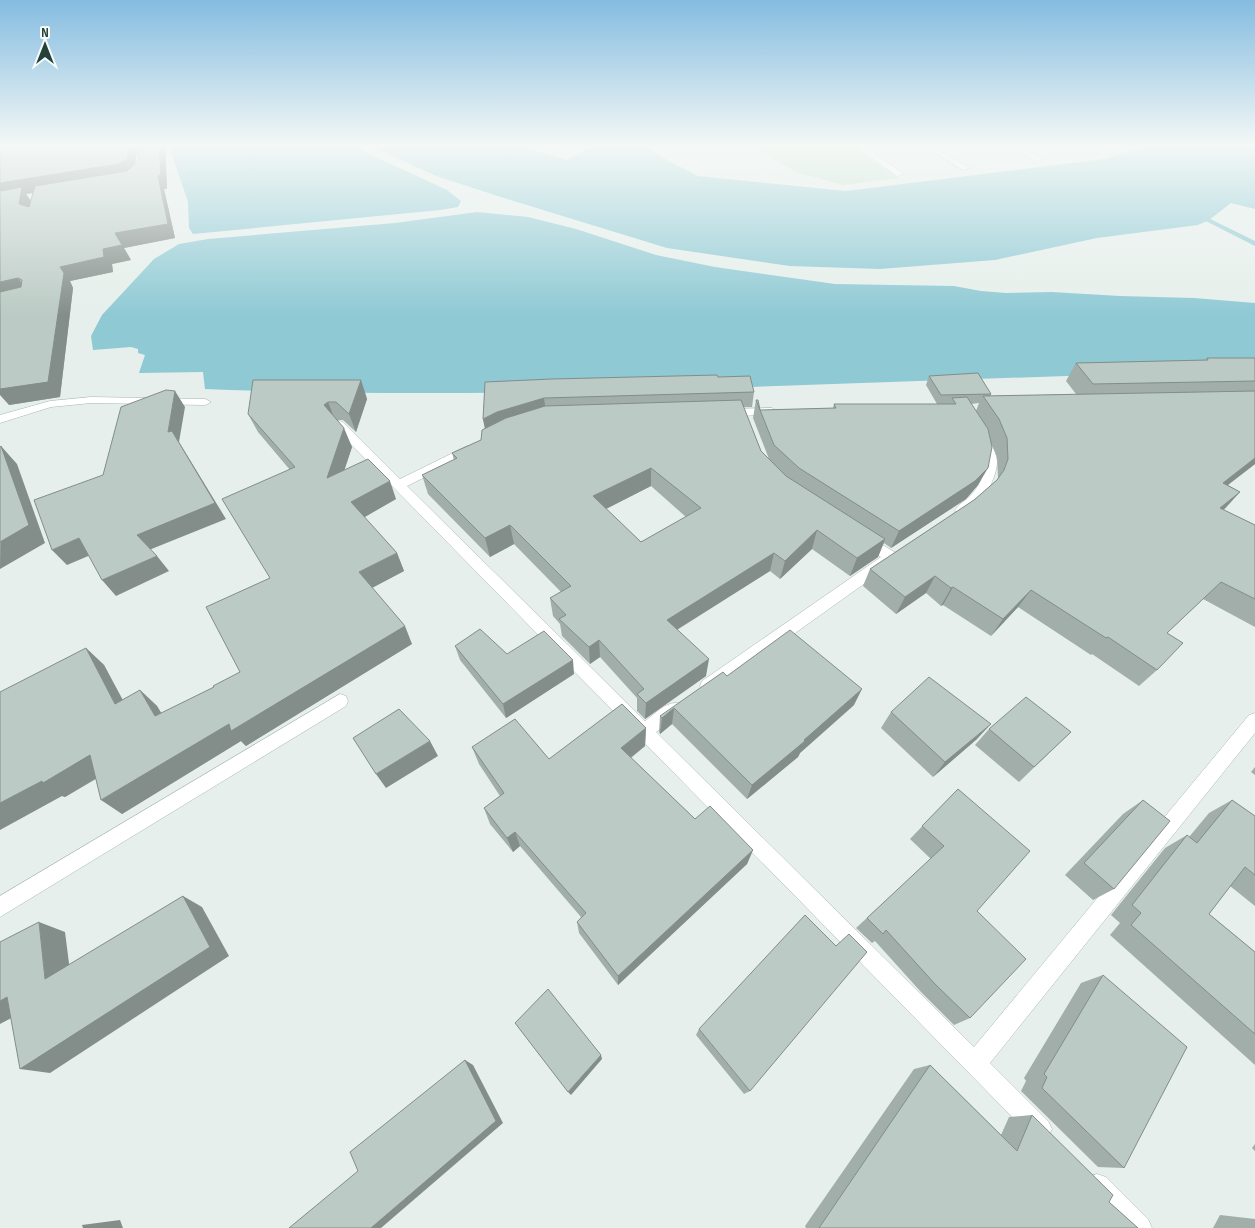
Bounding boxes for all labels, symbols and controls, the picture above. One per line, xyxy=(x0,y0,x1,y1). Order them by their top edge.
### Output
north arrow xyxy=(20,20,70,70)
text: N xyxy=(41,24,49,41)

